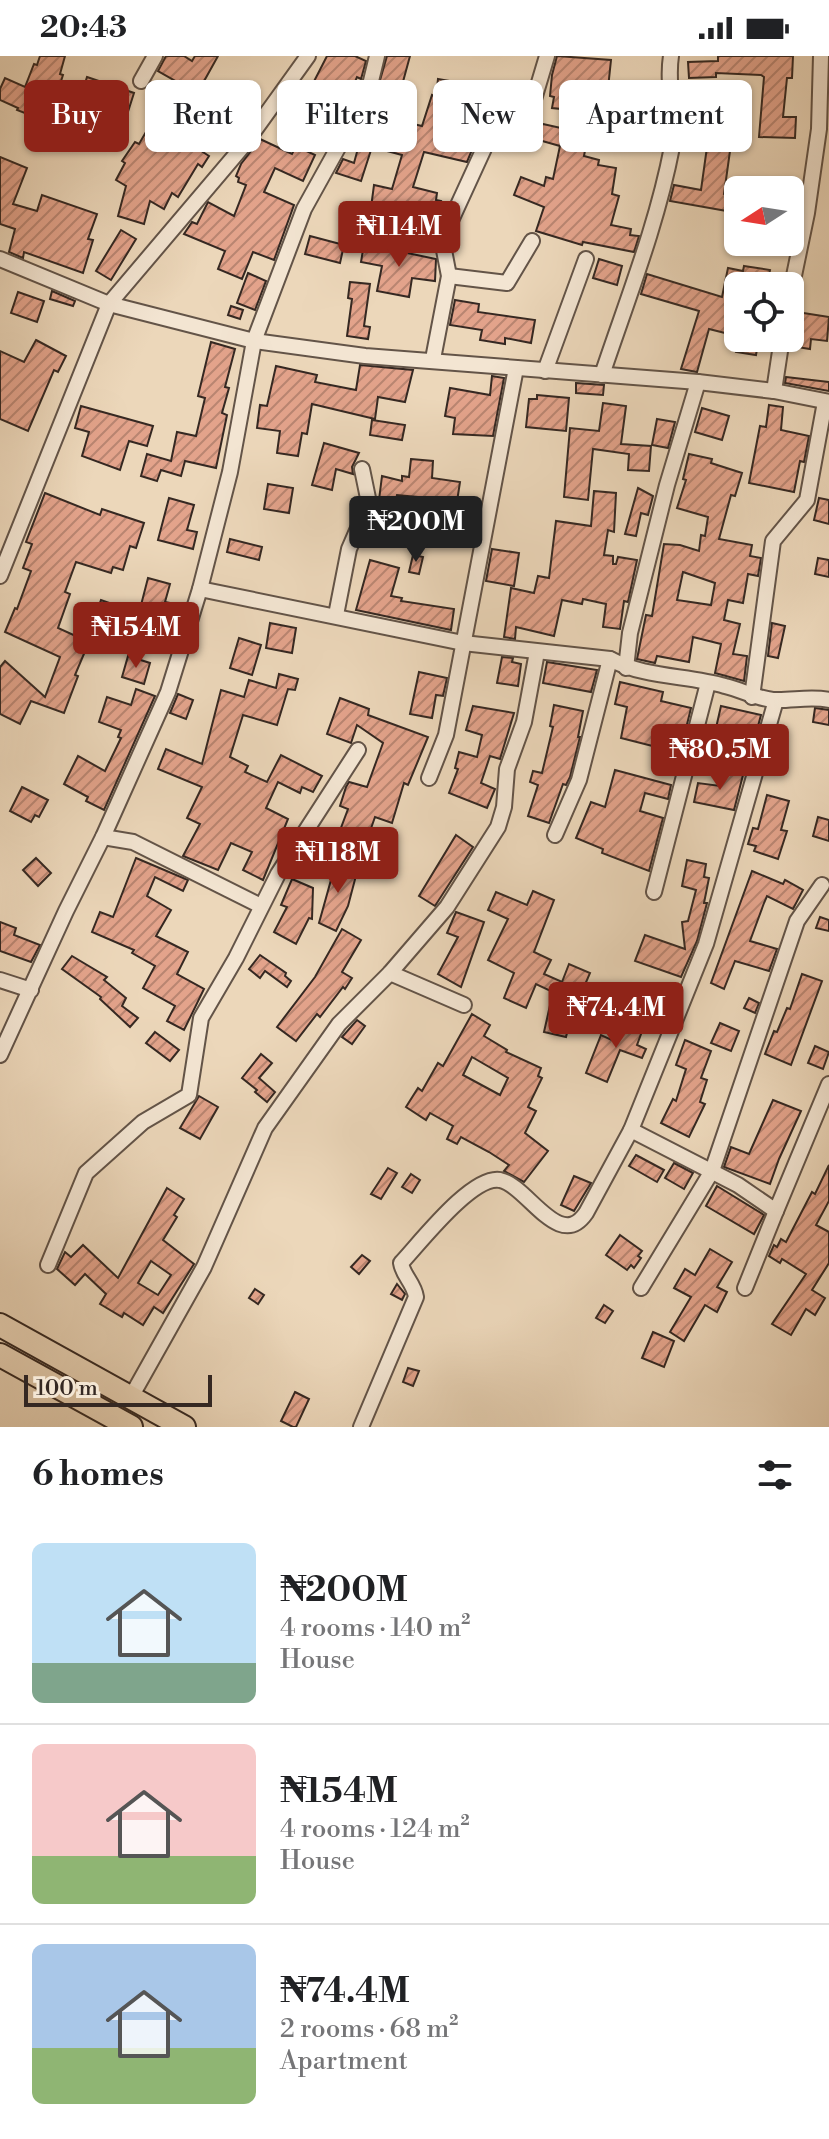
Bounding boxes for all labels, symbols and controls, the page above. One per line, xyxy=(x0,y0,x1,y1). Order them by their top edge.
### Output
text: 20:43 xyxy=(40,9,127,47)
chip: Buy xyxy=(24,80,129,152)
chip: Rent xyxy=(145,80,261,152)
chip: Filters xyxy=(277,80,417,152)
chip: New xyxy=(433,80,543,152)
chip: Apartment xyxy=(559,80,752,152)
north arrow xyxy=(724,176,804,256)
map controls xyxy=(724,176,804,352)
pin: ₦114M xyxy=(343,201,455,269)
text: ₦114M xyxy=(356,211,442,243)
button: locate xyxy=(724,272,804,352)
pin: ₦200M xyxy=(360,496,472,564)
text: ₦200M xyxy=(367,506,465,538)
pin: ₦154M xyxy=(80,602,192,670)
text: ₦154M xyxy=(91,612,181,644)
pin: ₦80.5M xyxy=(655,724,785,792)
text: ₦80.5M xyxy=(669,734,771,766)
pin: ₦118M xyxy=(282,827,394,895)
text: ₦118M xyxy=(295,837,381,869)
pin: ₦74.4M xyxy=(551,982,681,1050)
text: ₦74.4M xyxy=(566,992,666,1024)
scale bar xyxy=(24,1371,212,1407)
text: 100 m xyxy=(36,1375,98,1402)
icon: filters xyxy=(753,1453,797,1497)
text: 6 homes xyxy=(32,1454,164,1496)
text: ₦200M xyxy=(280,1570,407,1612)
icon: home xyxy=(96,1575,192,1671)
text: 4 rooms · 140 m² xyxy=(280,1612,470,1644)
text: House xyxy=(280,1644,355,1676)
text: ₦154M xyxy=(280,1771,398,1813)
icon: home xyxy=(96,1776,192,1872)
text: 4 rooms · 124 m² xyxy=(280,1813,470,1845)
text: House xyxy=(280,1845,355,1877)
text: ₦74.4M xyxy=(280,1971,410,2013)
icon: home xyxy=(96,1976,192,2072)
text: 2 rooms · 68 m² xyxy=(280,2013,458,2045)
text: Apartment xyxy=(280,2045,408,2077)

